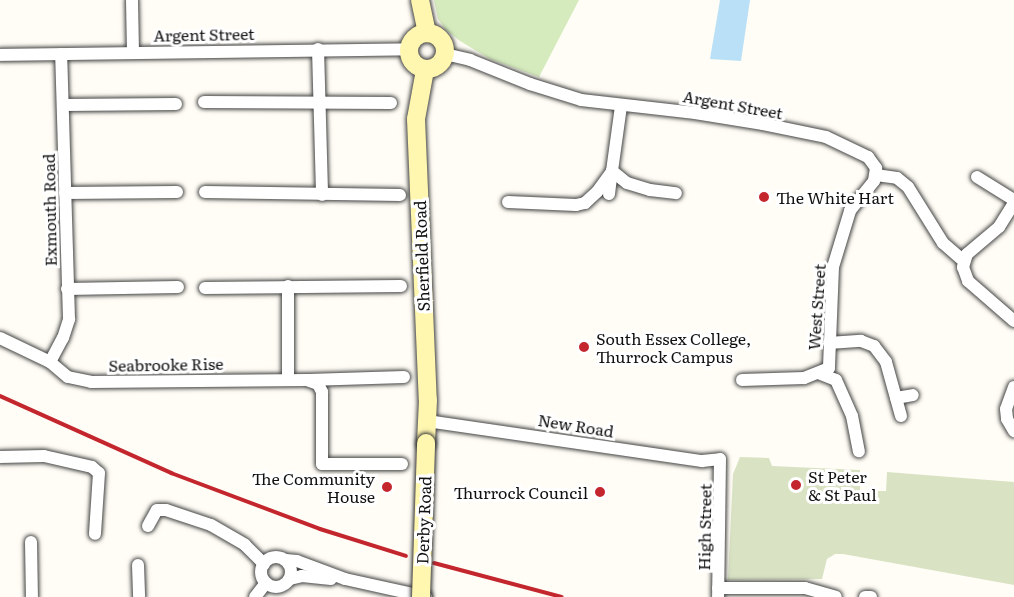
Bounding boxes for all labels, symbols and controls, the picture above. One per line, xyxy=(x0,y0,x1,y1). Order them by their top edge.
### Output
street label: Argent Street xyxy=(153,24,255,44)
street label: Argent Street xyxy=(681,86,785,122)
street label: Exmouth Road xyxy=(38,153,60,267)
place label: The White Hart xyxy=(776,187,894,207)
marker: The White Hart xyxy=(757,190,771,204)
street label: Sherfield Road xyxy=(409,200,433,312)
street label: West Street xyxy=(803,263,829,351)
place label: South Essex College, Thurrock Campus xyxy=(596,328,751,366)
marker: South Essex College, Thurrock Campus xyxy=(577,340,591,354)
street label: Seabrooke Rise xyxy=(108,353,224,375)
street label: New Road xyxy=(537,410,615,440)
place label: St Peter & St Paul xyxy=(808,466,877,504)
place label: The Community House xyxy=(252,468,375,506)
street label: Derby Road xyxy=(412,476,434,564)
marker: St Peter & St Paul xyxy=(789,478,803,492)
marker: The Community House xyxy=(380,480,394,494)
place label: Thurrock Council xyxy=(454,482,588,502)
street label: High Street xyxy=(694,483,714,571)
marker: Thurrock Council xyxy=(593,485,607,499)

